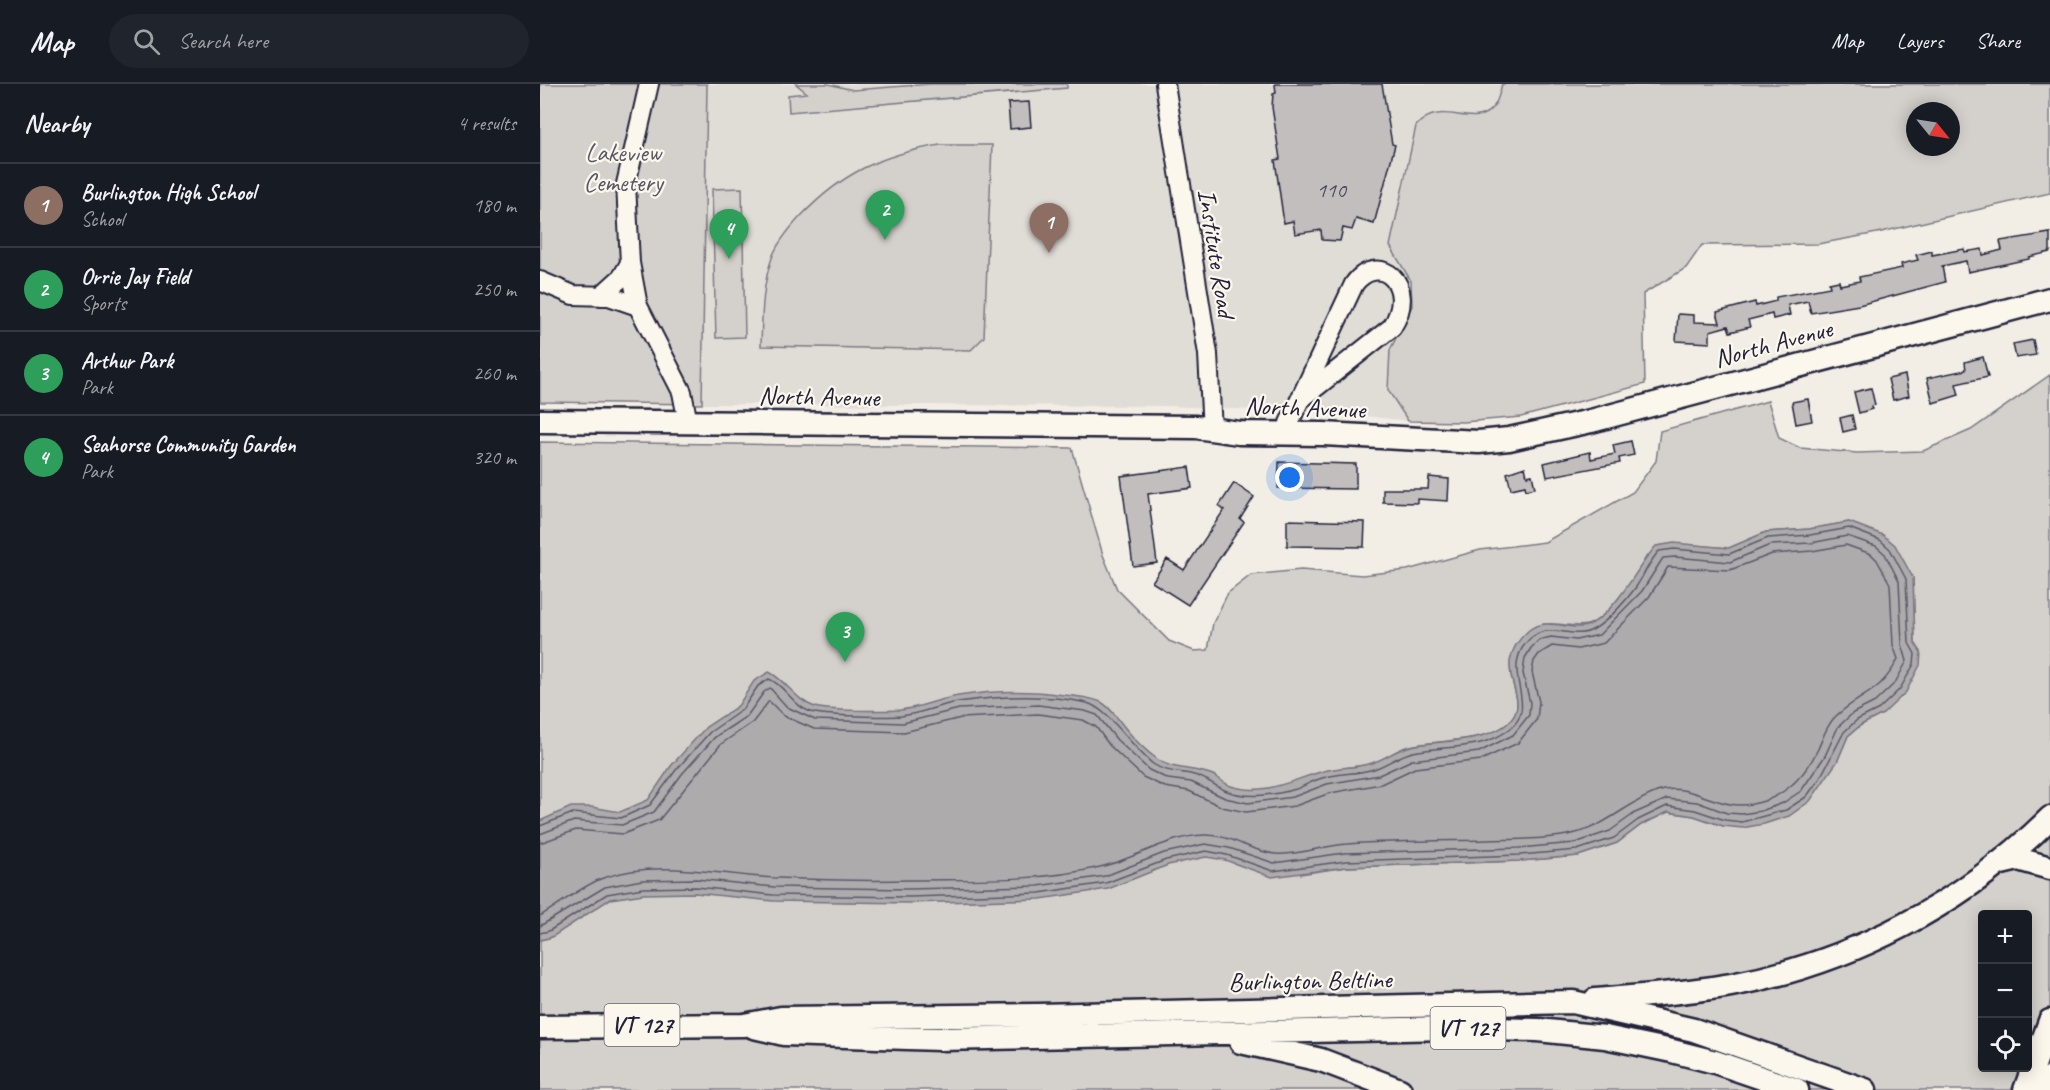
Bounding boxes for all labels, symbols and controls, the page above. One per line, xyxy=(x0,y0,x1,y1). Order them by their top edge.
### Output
search box xyxy=(109,14,529,68)
text: Map xyxy=(30,24,73,59)
icon: search xyxy=(130,25,163,58)
text: Search here xyxy=(178,27,268,55)
text: Map xyxy=(1831,28,1864,54)
text: Layers xyxy=(1897,28,1943,54)
text: Share xyxy=(1976,28,2020,54)
north arrow xyxy=(1906,102,1960,156)
text: Nearby xyxy=(24,107,89,140)
text: 4 results xyxy=(457,111,516,136)
park label: Lakeview Cemetery xyxy=(583,136,665,199)
house number: 110 xyxy=(1316,176,1348,204)
text: Burlington High School xyxy=(81,179,256,207)
street label: Institute Road xyxy=(1190,187,1244,323)
pin: 2 xyxy=(866,190,904,240)
text: 1 xyxy=(39,193,48,218)
text: 180 m xyxy=(473,193,516,218)
pin: 1 xyxy=(1030,204,1068,253)
text: School xyxy=(81,207,124,232)
pin: 4 xyxy=(710,210,748,259)
text: Orrie Jay Field xyxy=(81,263,189,291)
text: 2 xyxy=(39,277,48,302)
text: 250 m xyxy=(473,277,516,302)
text: Sports xyxy=(81,291,126,316)
street label: North Avenue xyxy=(1711,312,1837,375)
text: Arthur Park xyxy=(81,347,173,375)
text: 3 xyxy=(39,361,48,386)
text: 260 m xyxy=(473,361,516,386)
text: Park xyxy=(81,375,113,400)
street label: North Avenue xyxy=(758,379,881,414)
street label: North Avenue xyxy=(1244,389,1367,426)
text: Seahorse Community Garden xyxy=(81,431,296,459)
text: 4 xyxy=(39,445,48,470)
text: 320 m xyxy=(473,445,516,470)
text: Park xyxy=(81,459,113,484)
your location xyxy=(1275,463,1304,492)
pin: 3 xyxy=(826,612,864,662)
map controls xyxy=(1978,910,2032,1072)
button: + xyxy=(1978,910,2032,964)
street label: Burlington Beltline xyxy=(1228,963,1393,998)
button: − xyxy=(1978,964,2032,1018)
road number: VT 127 xyxy=(604,1004,680,1046)
road number: VT 127 xyxy=(1430,1007,1506,1049)
button: locate xyxy=(1978,1018,2032,1072)

